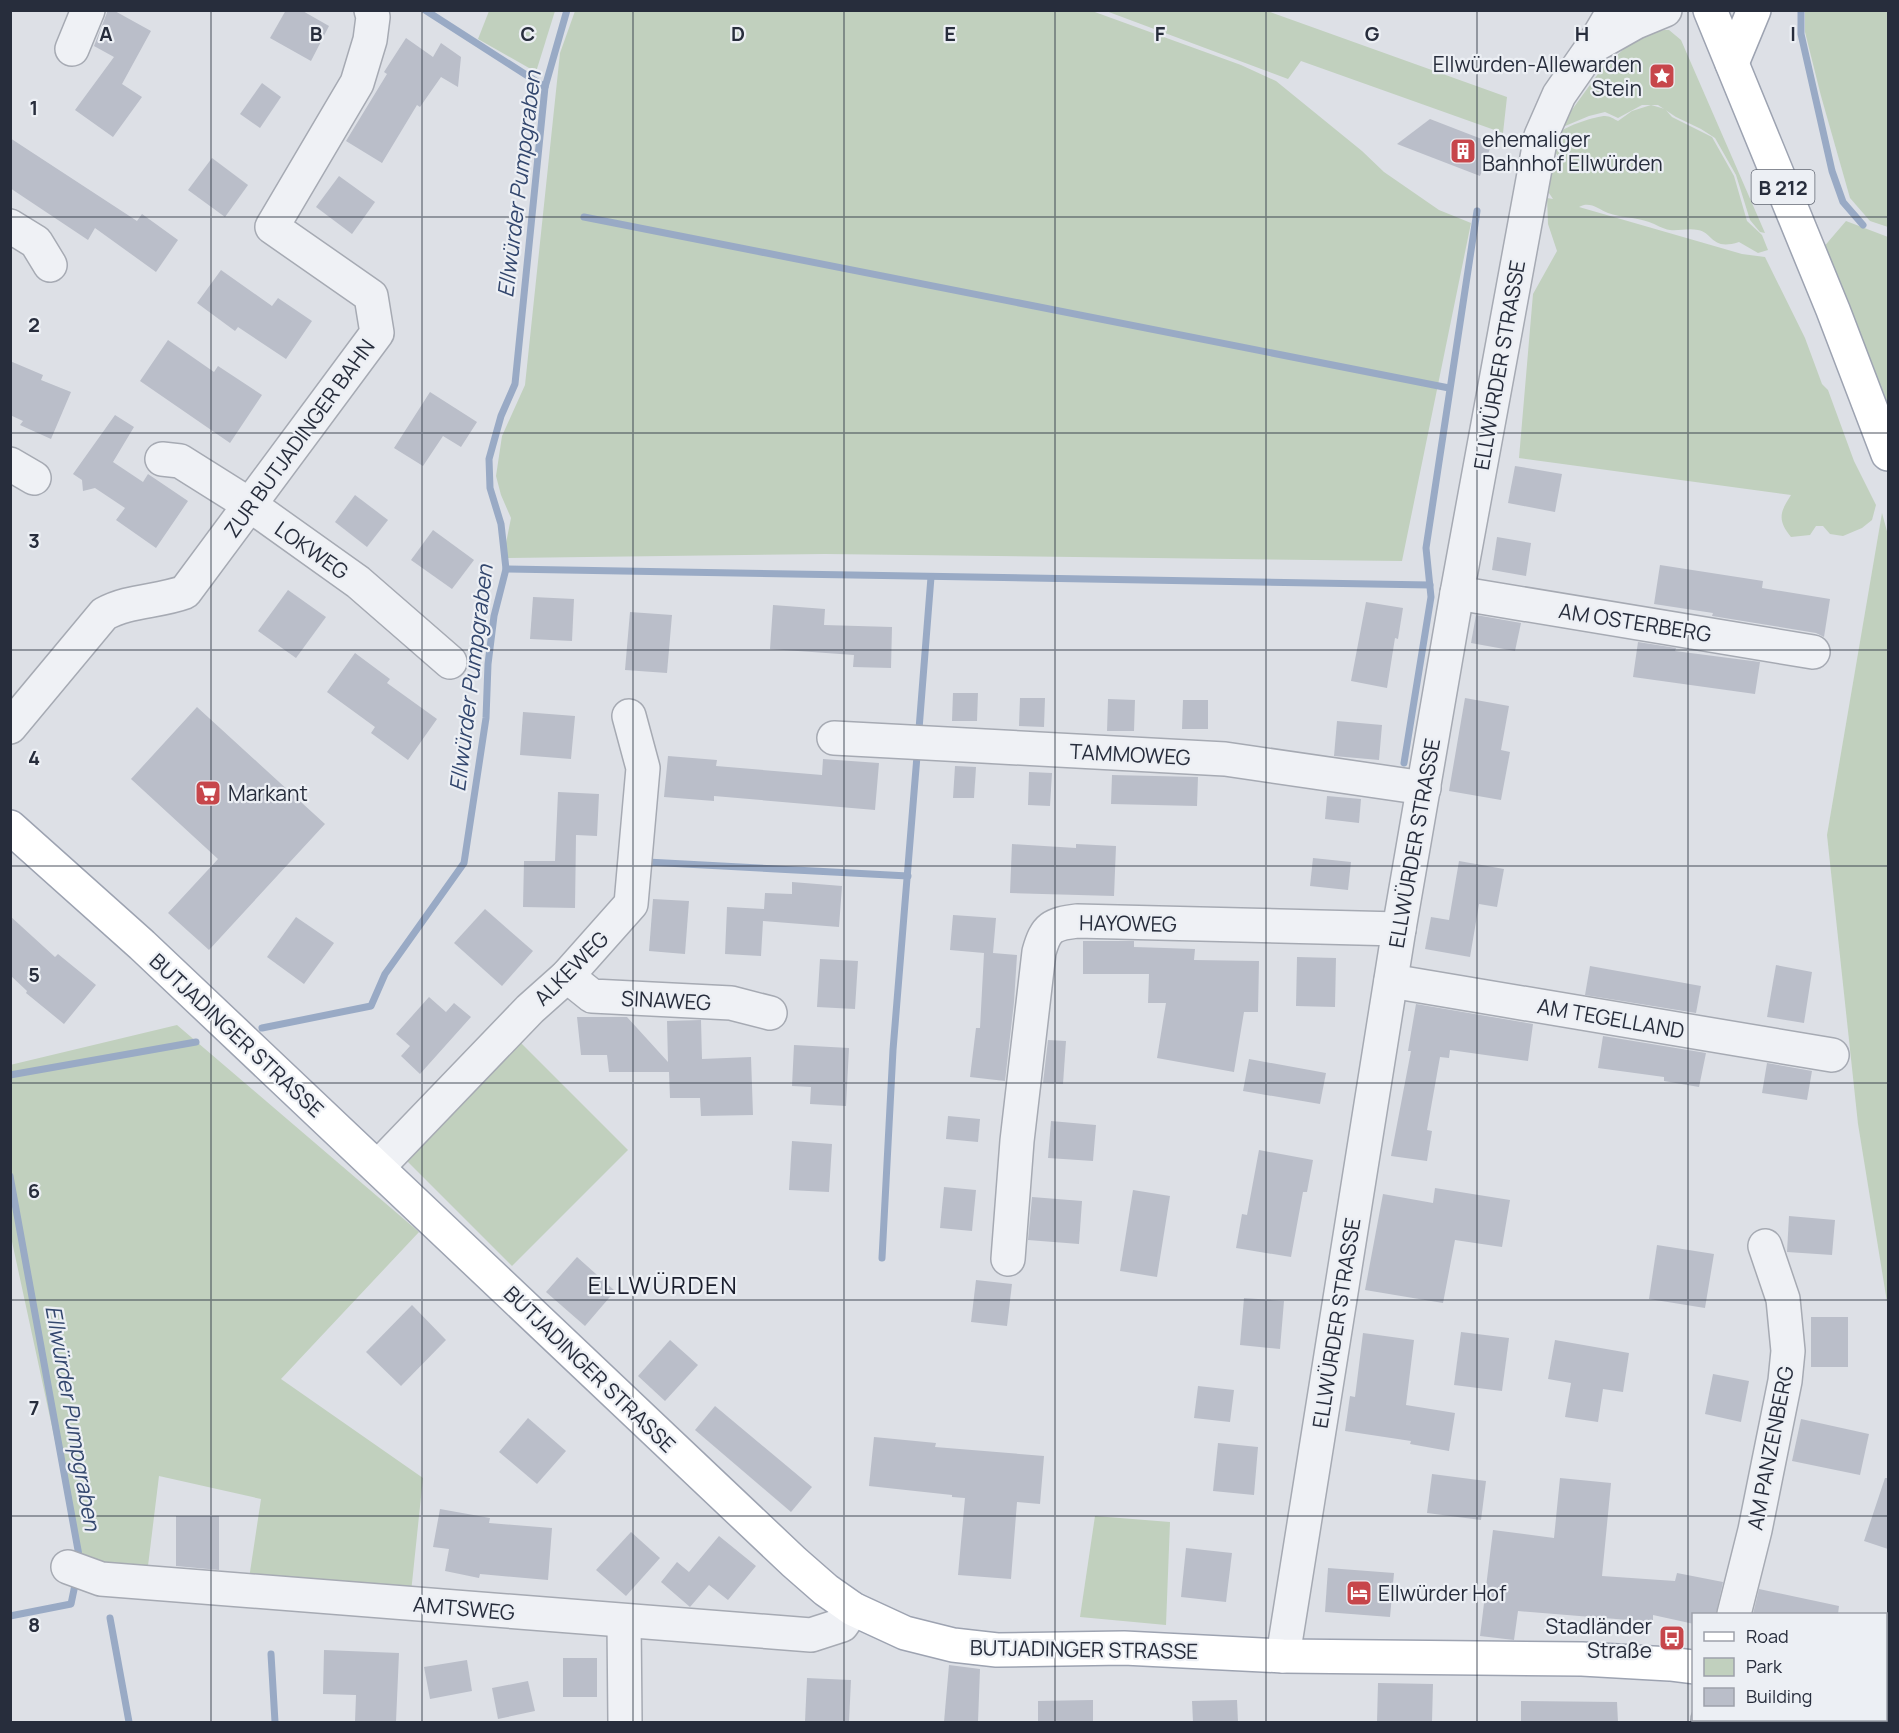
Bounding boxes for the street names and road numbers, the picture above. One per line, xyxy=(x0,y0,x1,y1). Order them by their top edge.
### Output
road number: B 212 xyxy=(1752,170,1814,204)
street label: ELLWÜRDER STRASSE xyxy=(1467,258,1531,472)
street label: ZUR BUTJADINGER BAHN xyxy=(218,333,380,543)
street label: LOKWEG xyxy=(270,515,354,586)
street label: AM OSTERBERG xyxy=(1557,596,1713,648)
street label: ELLWÜRDER STRASSE xyxy=(1382,736,1446,950)
street label: TAMMOWEG xyxy=(1069,737,1191,771)
street label: HAYOWEG xyxy=(1079,908,1177,938)
street label: ALKEWEG xyxy=(528,925,614,1011)
street label: BUTJADINGER STRASSE xyxy=(144,947,330,1123)
street label: SINAWEG xyxy=(620,984,712,1016)
street label: AM TEGELLAND xyxy=(1535,991,1687,1045)
street label: ELLWÜRDER STRASSE xyxy=(1306,1216,1366,1430)
street label: BUTJADINGER STRASSE xyxy=(498,1280,682,1458)
street label: AM PANZENBERG xyxy=(1740,1363,1800,1532)
street label: AMTSWEG xyxy=(412,1590,516,1626)
street label: BUTJADINGER STRASSE xyxy=(970,1633,1198,1665)

